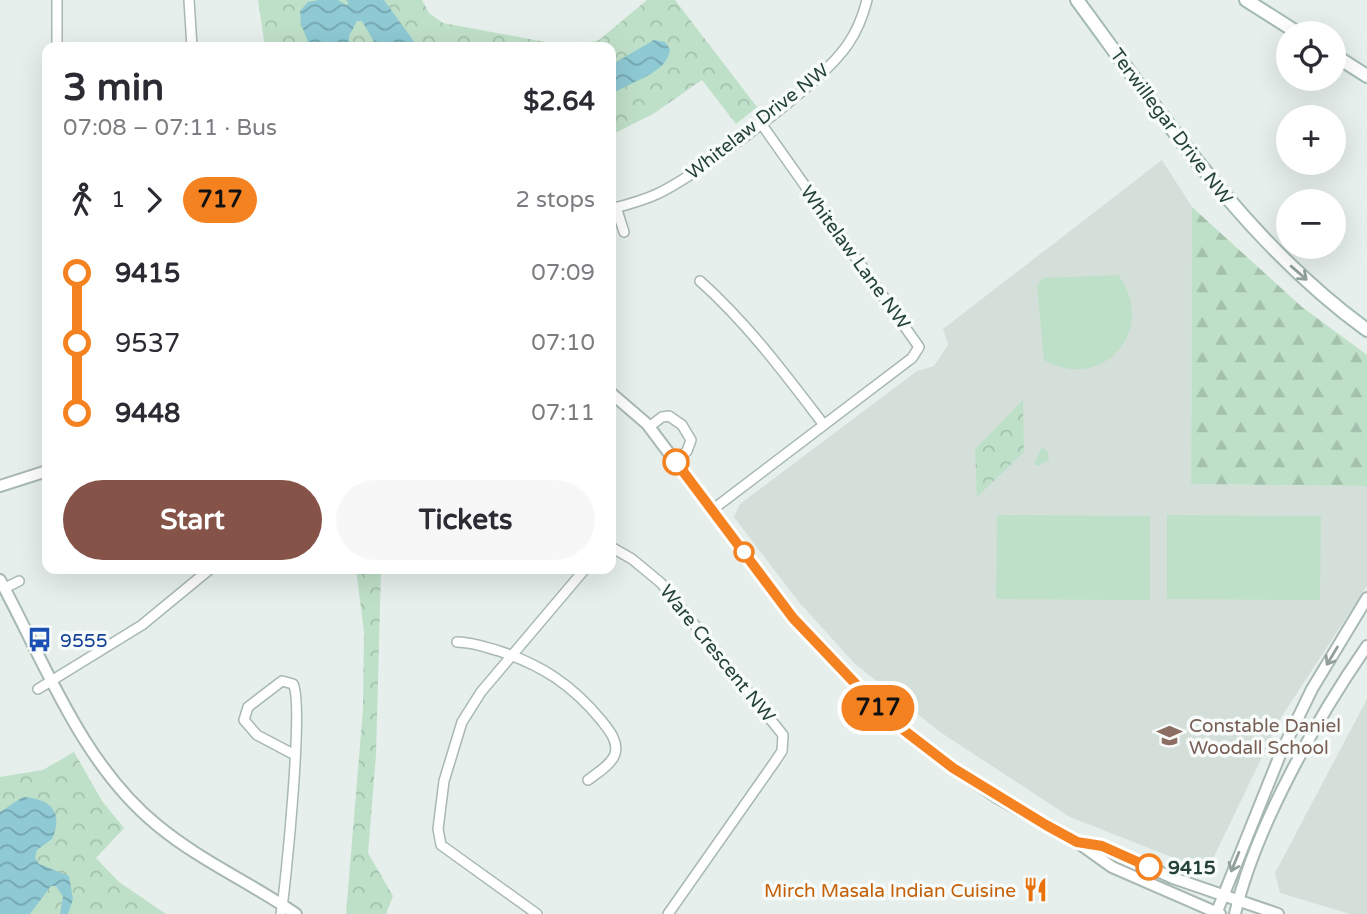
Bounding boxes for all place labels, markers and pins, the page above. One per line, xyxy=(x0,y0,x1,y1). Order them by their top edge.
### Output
unlabelled marker xyxy=(663,449,689,475)
unlabelled marker xyxy=(734,542,754,562)
bus stop icon: 9555 xyxy=(26,626,54,654)
place label: 9555 xyxy=(60,630,108,652)
place label: Constable Daniel Woodall School xyxy=(1189,715,1341,759)
school or university icon: Constable Daniel Woodall School xyxy=(1155,722,1183,750)
marker: 9415 xyxy=(1136,854,1162,880)
place label: 9415 xyxy=(1168,857,1216,879)
restaurant icon: Mirch Masala Indian Cuisine xyxy=(1022,876,1050,904)
place label: Mirch Masala Indian Cuisine xyxy=(764,880,1016,902)

